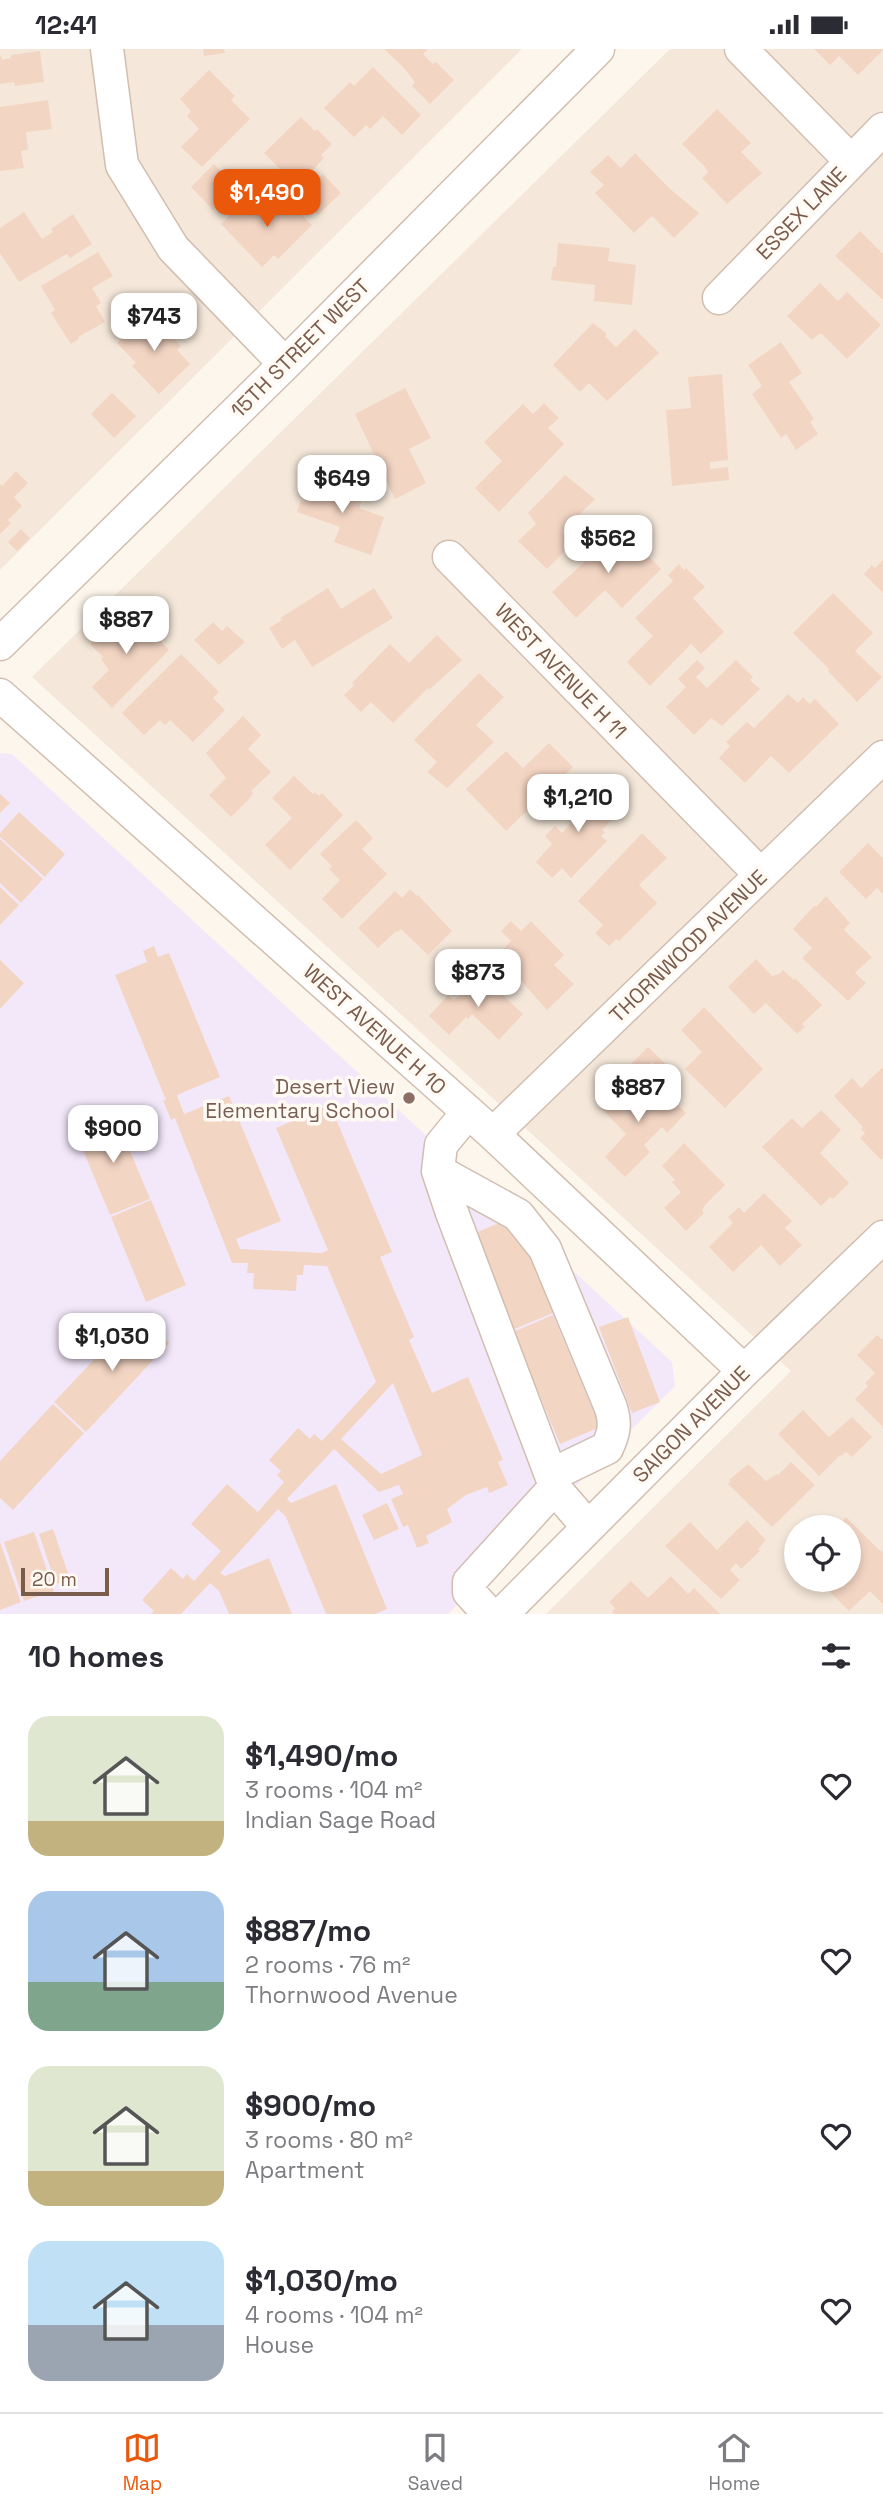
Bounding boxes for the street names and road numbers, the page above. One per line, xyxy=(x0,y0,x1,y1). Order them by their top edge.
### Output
street label: ESSEX LANE xyxy=(750,161,852,265)
street label: 15TH STREET WEST xyxy=(225,273,375,423)
street label: WEST AVENUE H 11 xyxy=(489,598,633,744)
street label: THORNWOOD AVENUE xyxy=(603,864,773,1028)
street label: WEST AVENUE H 10 xyxy=(298,958,452,1100)
street label: SAIGON AVENUE xyxy=(627,1360,755,1488)

